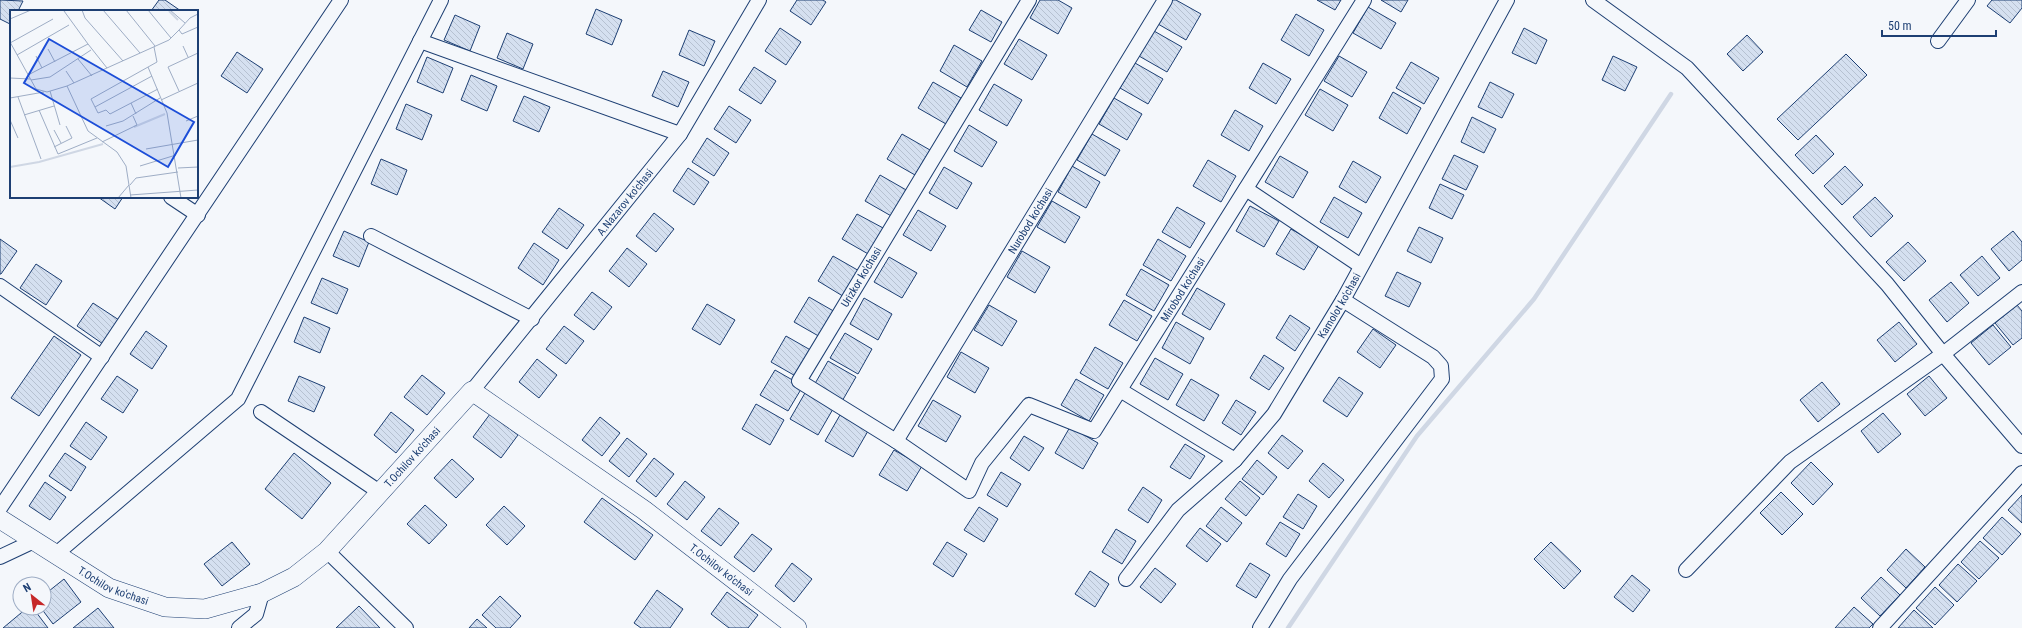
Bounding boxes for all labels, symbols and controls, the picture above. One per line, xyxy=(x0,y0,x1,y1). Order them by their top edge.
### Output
inset map xyxy=(10,10,198,198)
scale bar xyxy=(1882,12,1996,38)
text: 50 m xyxy=(1888,19,1912,33)
street label: A.Nazarov ko'chasi xyxy=(594,166,656,238)
street label: Nurobod ko'chasi xyxy=(1006,186,1056,256)
street label: Urizkor ko'chasi xyxy=(838,245,884,310)
street label: Mirobod ko'chasi xyxy=(1158,255,1208,324)
street label: Kamolot ko'chasi xyxy=(1315,271,1364,341)
street label: T.Ochilov ko'chasi xyxy=(382,425,443,490)
street label: T.Ochilov ko'chasi xyxy=(687,541,756,599)
street label: T.Ochilov ko'chasi xyxy=(75,564,150,608)
north arrow xyxy=(12,576,52,616)
text: N xyxy=(21,580,34,595)

